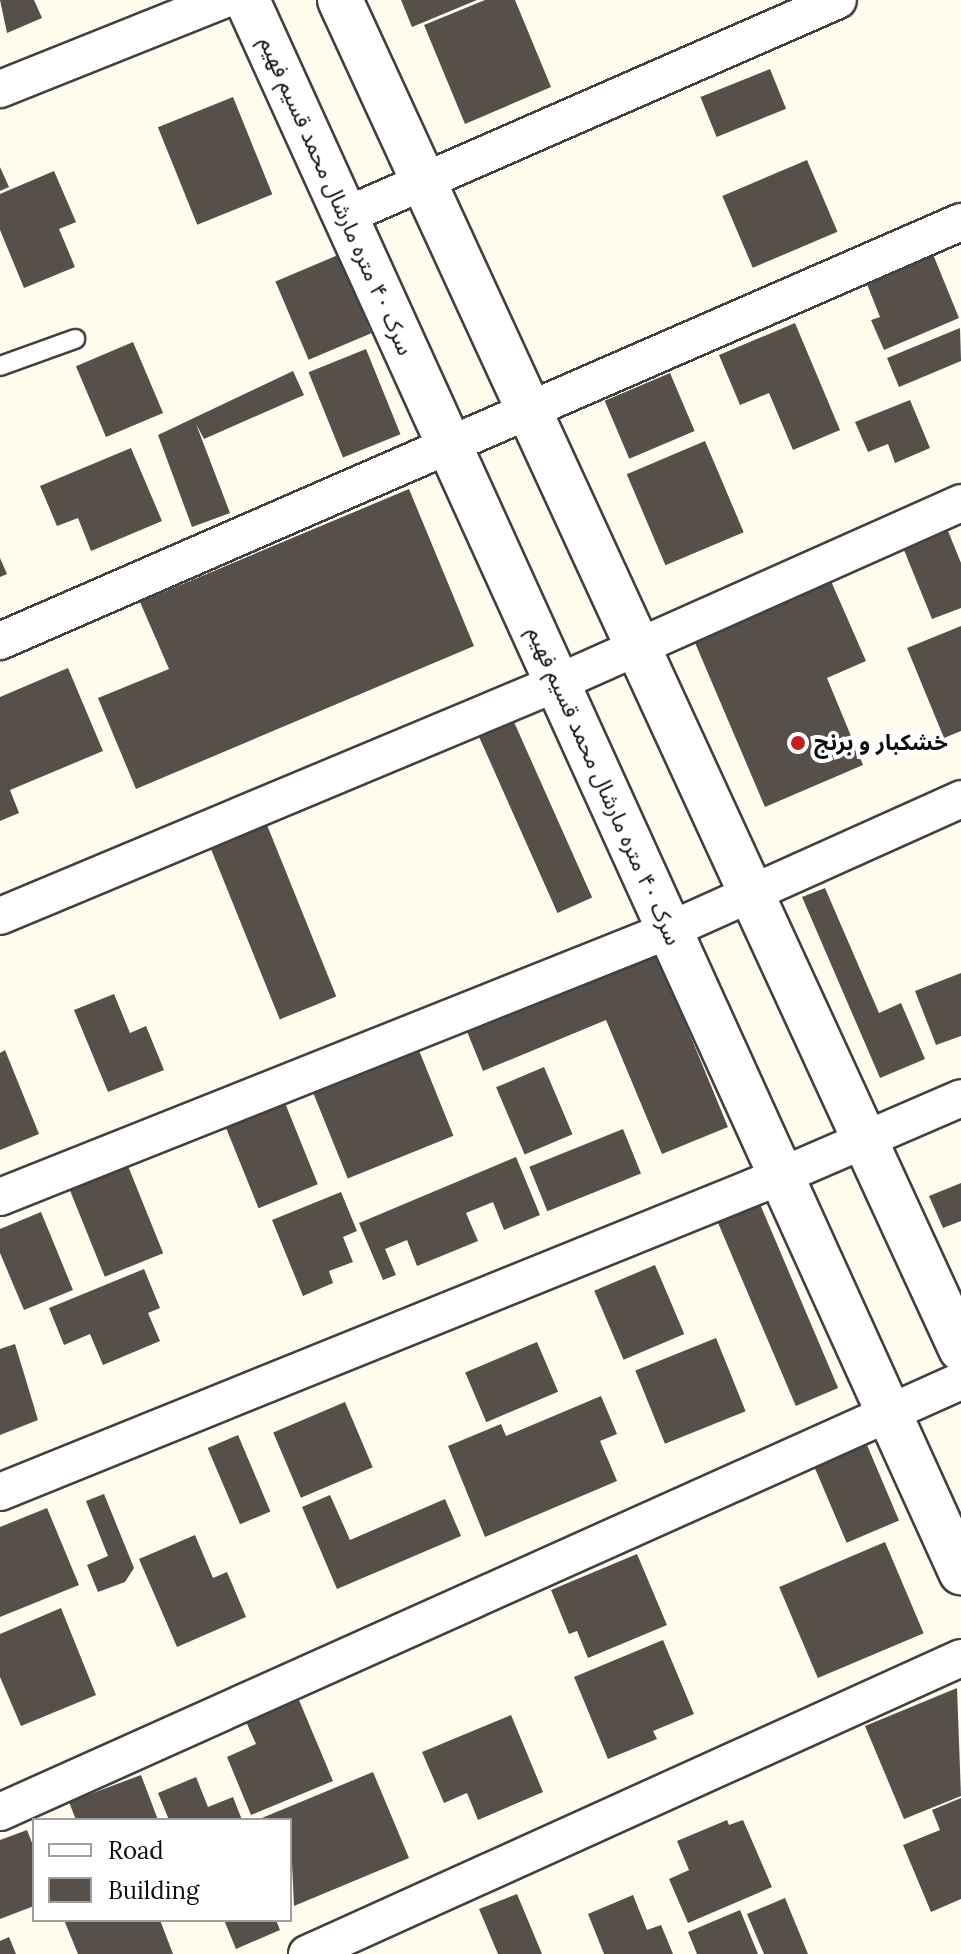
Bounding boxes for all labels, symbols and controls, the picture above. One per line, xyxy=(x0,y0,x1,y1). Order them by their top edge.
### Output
street label: سرک ۴۰ متره مارشال محمد قسیم فهیم xyxy=(254,33,418,359)
street label: سرک ۴۰ متره مارشال محمد قسیم فهیم xyxy=(522,623,686,949)
place label: خشکبار و برنج xyxy=(814,730,948,756)
marker: خشکبار و برنج xyxy=(789,734,807,752)
legend xyxy=(32,1818,292,1922)
text: Road xyxy=(108,1835,164,1866)
text: Building xyxy=(108,1875,199,1906)

